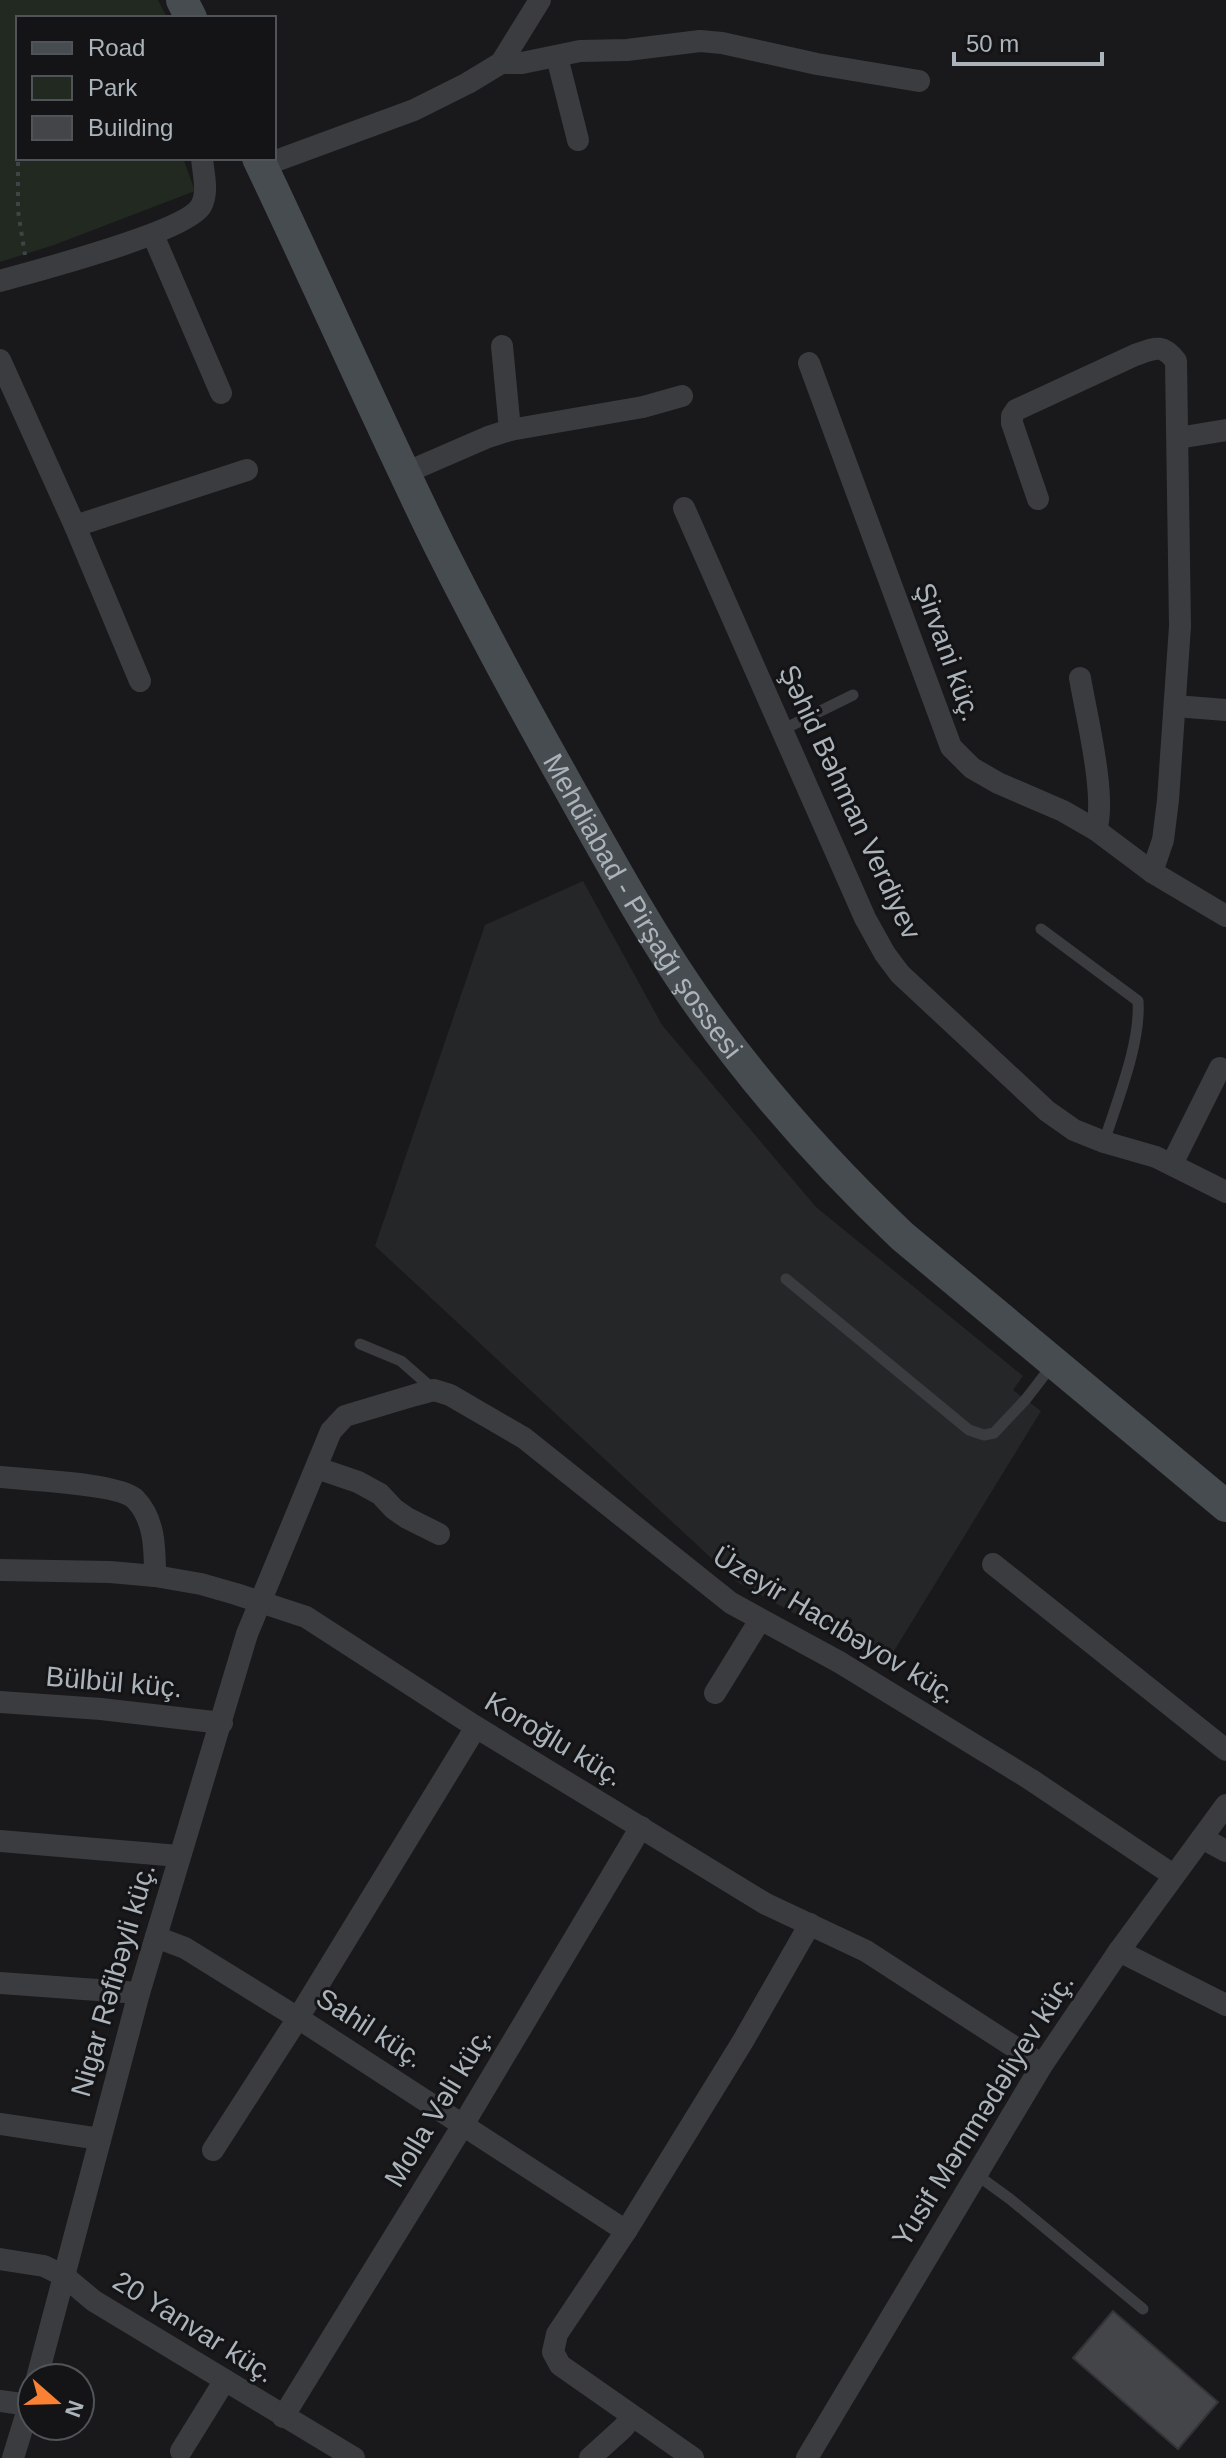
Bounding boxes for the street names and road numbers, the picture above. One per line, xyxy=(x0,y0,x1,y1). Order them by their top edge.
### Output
street label: Şirvani küç. xyxy=(909,579,987,725)
street label: Şəhid Bəhman Verdiyev xyxy=(773,660,927,944)
street label: Mehdiabad - Pirşağı şossesi xyxy=(537,748,749,1064)
street label: Üzeyir Hacıbəyov küç. xyxy=(708,1540,962,1710)
street label: Bülbül küç. xyxy=(44,1661,184,1703)
street label: Koroğlu küç. xyxy=(479,1686,629,1792)
street label: Nigar Rəfibəyli küç. xyxy=(65,1860,161,2100)
street label: Yusif Məmmədəliyev küç. xyxy=(886,1968,1080,2252)
street label: Sahil küç. xyxy=(311,1982,429,2074)
street label: Molla Vəli küç. xyxy=(378,2022,498,2192)
street label: 20 Yanvar küç. xyxy=(108,2265,280,2389)

